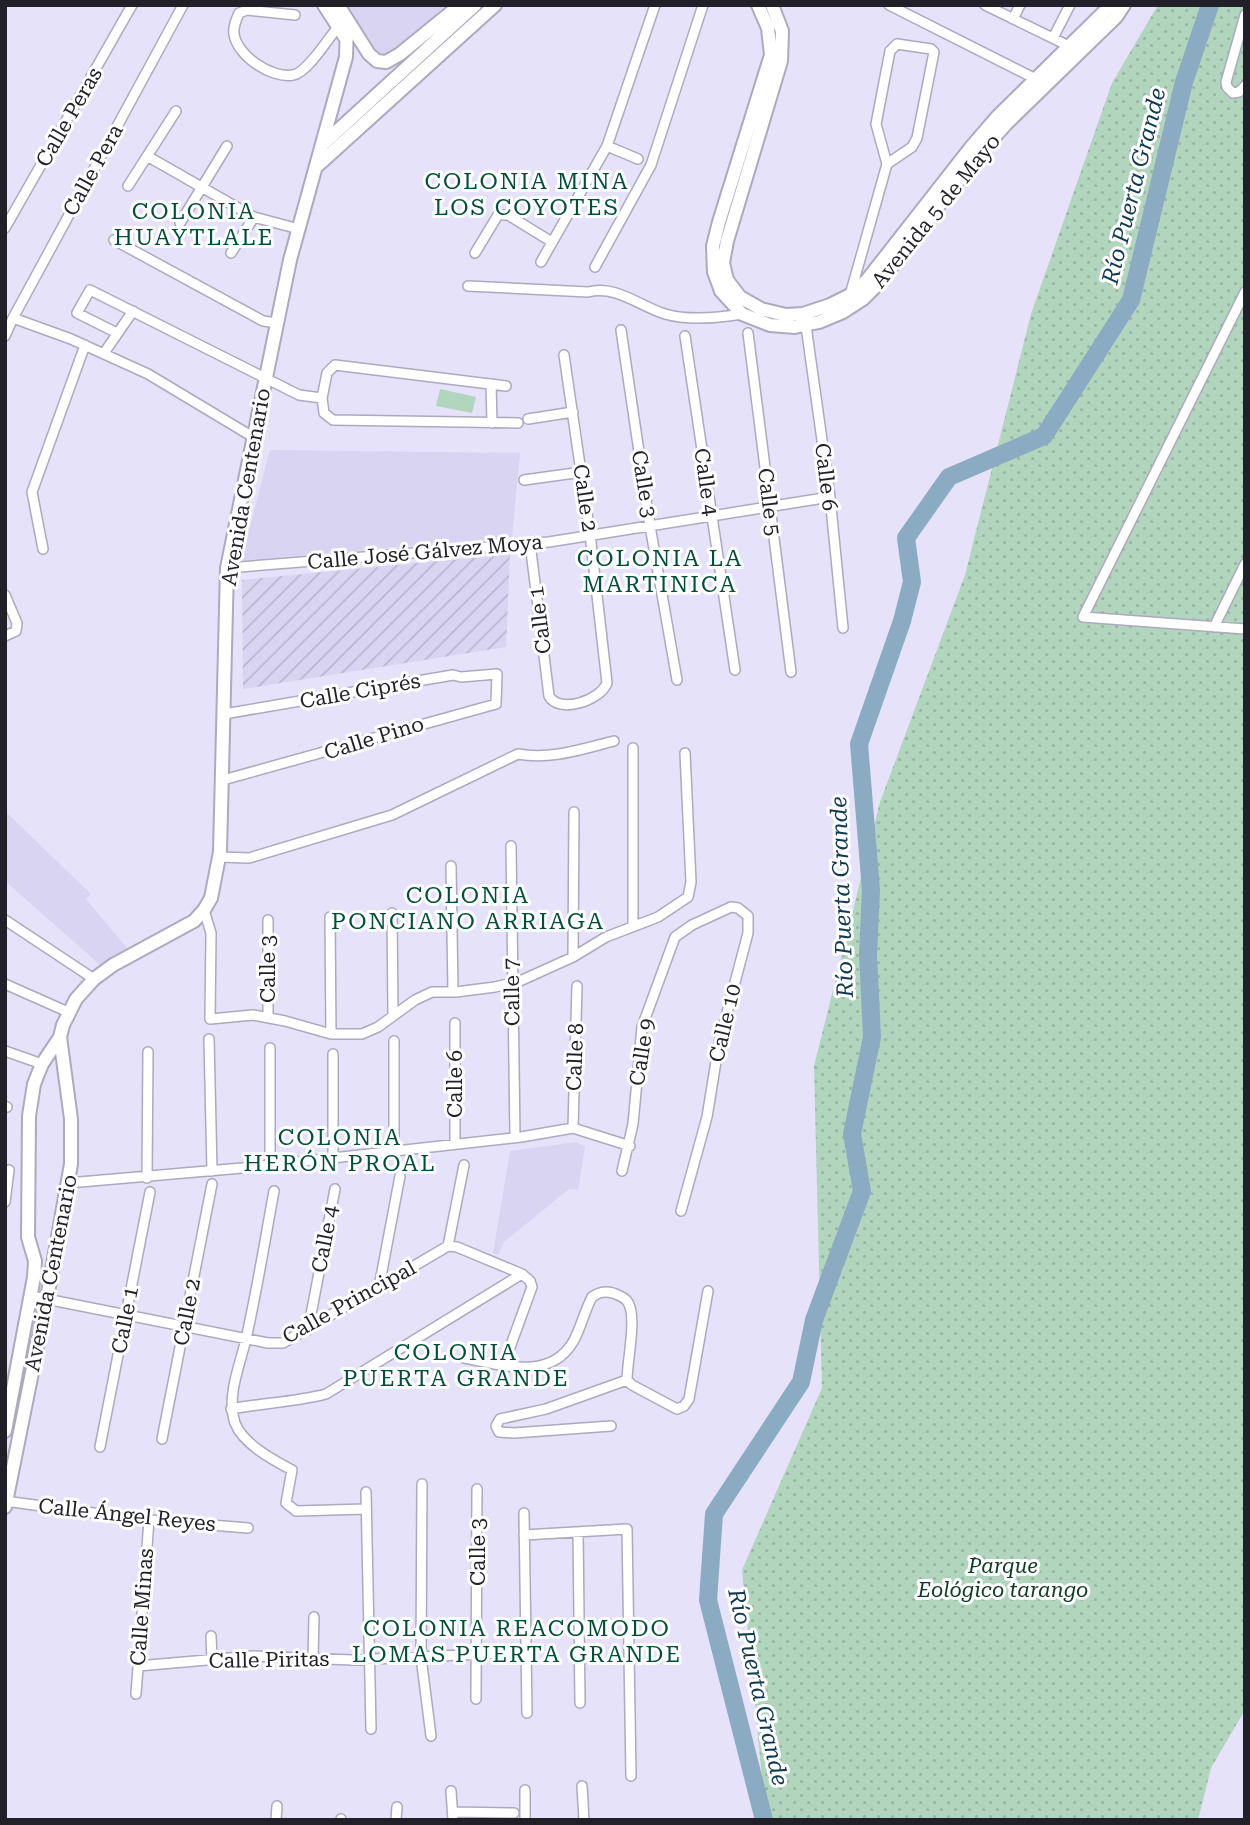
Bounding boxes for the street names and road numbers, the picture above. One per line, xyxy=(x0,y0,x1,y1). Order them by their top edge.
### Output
street label: Calle Peras xyxy=(30,63,108,171)
street label: Calle Pera xyxy=(58,120,128,220)
street label: Avenida 5 de Mayo xyxy=(867,129,1005,293)
street label: Avenida Centenario xyxy=(217,386,275,588)
street label: Calle 6 xyxy=(810,442,842,512)
street label: Calle 4 xyxy=(689,447,723,518)
street label: Calle 3 xyxy=(627,449,661,519)
street label: Calle 2 xyxy=(568,463,602,533)
street label: Calle 5 xyxy=(753,467,785,537)
street label: Calle José Gálvez Moya xyxy=(306,530,544,574)
street label: Calle 1 xyxy=(524,585,556,655)
street label: Calle Ciprés xyxy=(298,669,422,713)
street label: Calle Pino xyxy=(321,711,427,765)
street label: Calle 3 xyxy=(256,935,280,1003)
street label: Calle 7 xyxy=(499,958,525,1026)
street label: Calle 10 xyxy=(704,981,746,1065)
street label: Calle 9 xyxy=(625,1017,659,1087)
street label: Calle 8 xyxy=(562,1023,588,1091)
street label: Calle 6 xyxy=(443,1050,467,1118)
street label: Avenida Centenario xyxy=(20,1172,82,1374)
street label: Calle 4 xyxy=(307,1203,343,1275)
street label: Calle Principal xyxy=(278,1255,420,1349)
street label: Calle 2 xyxy=(169,1276,205,1348)
street label: Calle 1 xyxy=(107,1284,143,1356)
street label: Calle Ángel Reyes xyxy=(37,1493,217,1536)
street label: Calle 3 xyxy=(466,1518,490,1586)
street label: Calle Minas xyxy=(126,1547,158,1667)
street label: Calle Piritas xyxy=(208,1647,330,1673)

